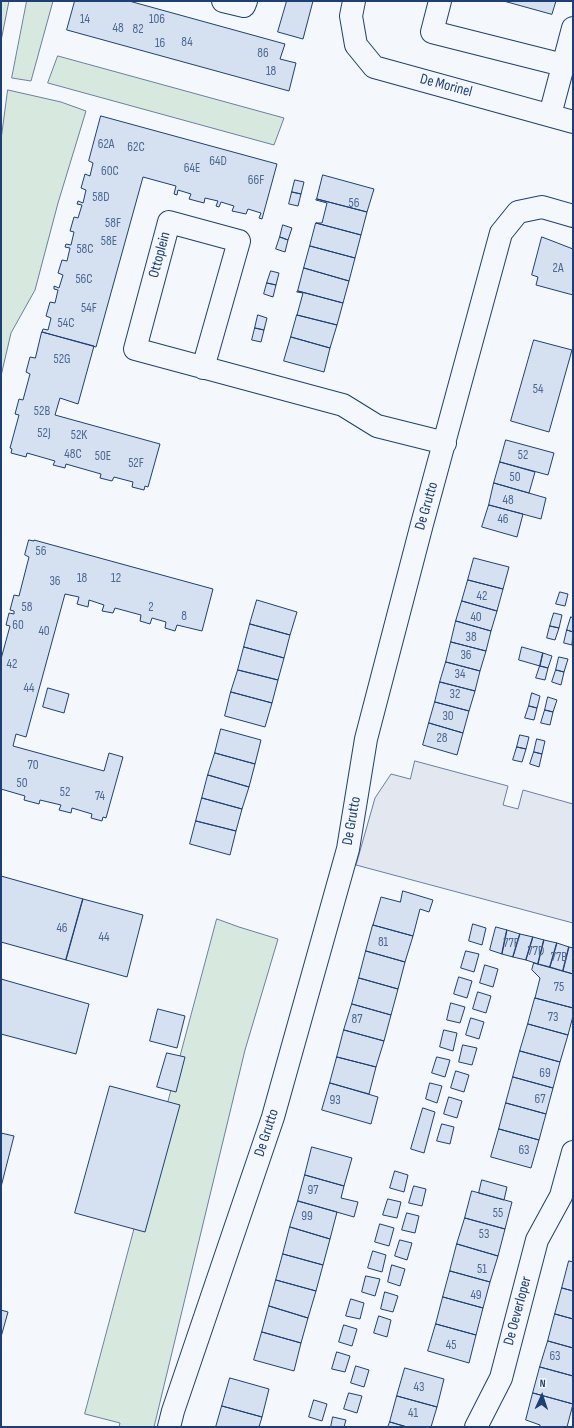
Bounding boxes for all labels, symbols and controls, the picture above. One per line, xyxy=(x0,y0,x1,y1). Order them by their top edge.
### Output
house number: 14 xyxy=(80,12,90,28)
house number: 106 xyxy=(149,12,165,28)
house number: 48 xyxy=(112,21,124,37)
house number: 82 xyxy=(132,22,144,38)
house number: 84 xyxy=(181,35,193,51)
house number: 16 xyxy=(155,36,165,52)
house number: 86 xyxy=(257,46,269,62)
house number: 18 xyxy=(266,64,276,80)
street label: De Morinel xyxy=(418,70,474,102)
house number: 62A xyxy=(98,137,114,153)
house number: 62C xyxy=(127,140,145,156)
house number: 64D xyxy=(209,154,227,170)
house number: 64E xyxy=(184,161,200,177)
house number: 60C xyxy=(101,164,119,180)
house number: 66F xyxy=(248,173,264,189)
house number: 58D xyxy=(92,190,110,206)
house number: 56 xyxy=(349,196,359,212)
house number: 58F xyxy=(105,216,121,232)
street label: Ottoplein xyxy=(145,230,175,280)
house number: 58E xyxy=(101,234,117,250)
house number: 58C xyxy=(76,242,94,258)
house number: 2A xyxy=(553,261,563,277)
house number: 56C xyxy=(75,272,93,288)
house number: 54F xyxy=(81,301,97,317)
house number: 54C xyxy=(58,316,74,332)
house number: 52G xyxy=(53,352,71,368)
house number: 54 xyxy=(533,382,543,398)
house number: 52B xyxy=(34,404,50,420)
house number: 52J xyxy=(37,426,51,442)
house number: 52K xyxy=(71,428,87,444)
house number: 48C xyxy=(64,447,82,463)
house number: 52 xyxy=(518,448,528,464)
house number: 50E xyxy=(95,449,111,465)
house number: 52F xyxy=(128,456,144,472)
house number: 50 xyxy=(509,470,521,486)
street label: De Grutto xyxy=(412,480,442,532)
house number: 48 xyxy=(502,493,514,509)
house number: 46 xyxy=(497,512,509,528)
house number: 56 xyxy=(36,544,46,560)
house number: 18 xyxy=(77,571,87,587)
house number: 12 xyxy=(111,571,121,587)
house number: 36 xyxy=(49,574,61,590)
house number: 42 xyxy=(477,589,487,605)
house number: 58 xyxy=(22,600,32,616)
house number: 2 xyxy=(148,600,154,616)
house number: 8 xyxy=(181,609,187,625)
house number: 40 xyxy=(470,610,482,626)
house number: 60 xyxy=(12,618,24,634)
house number: 40 xyxy=(38,624,50,640)
house number: 38 xyxy=(465,630,477,646)
house number: 36 xyxy=(460,648,472,664)
house number: 42 xyxy=(7,657,17,673)
house number: 34 xyxy=(455,667,465,683)
house number: 44 xyxy=(24,681,34,697)
house number: 32 xyxy=(450,687,460,703)
house number: 30 xyxy=(442,709,454,725)
house number: 28 xyxy=(436,731,448,747)
house number: 70 xyxy=(28,758,38,774)
house number: 50 xyxy=(16,776,28,792)
house number: 52 xyxy=(60,785,70,801)
house number: 74 xyxy=(95,789,105,805)
street label: De Grutto xyxy=(339,795,365,847)
house number: 46 xyxy=(56,921,68,937)
house number: 44 xyxy=(99,930,109,946)
house number: 81 xyxy=(378,935,388,951)
house number: 77F xyxy=(503,936,519,952)
house number: 77D xyxy=(528,944,544,960)
house number: 77B xyxy=(551,950,567,966)
house number: 75 xyxy=(554,980,564,996)
house number: 73 xyxy=(548,1010,558,1026)
house number: 87 xyxy=(352,1012,362,1028)
house number: 69 xyxy=(539,1066,551,1082)
house number: 67 xyxy=(535,1092,545,1108)
house number: 93 xyxy=(329,1093,341,1109)
street label: De Grutto xyxy=(251,1107,283,1159)
house number: 63 xyxy=(518,1143,530,1159)
house number: 97 xyxy=(308,1183,318,1199)
house number: 55 xyxy=(493,1206,503,1222)
house number: 99 xyxy=(301,1209,313,1225)
house number: 53 xyxy=(479,1227,489,1243)
house number: 51 xyxy=(477,1262,487,1278)
street label: De Oeverloper xyxy=(500,1275,536,1347)
house number: 49 xyxy=(470,1288,482,1304)
house number: 45 xyxy=(446,1338,456,1354)
house number: 63 xyxy=(549,1349,561,1365)
north arrow xyxy=(522,1376,562,1416)
text: N xyxy=(539,1377,546,1390)
house number: 43 xyxy=(414,1380,424,1396)
house number: 41 xyxy=(408,1406,418,1422)

